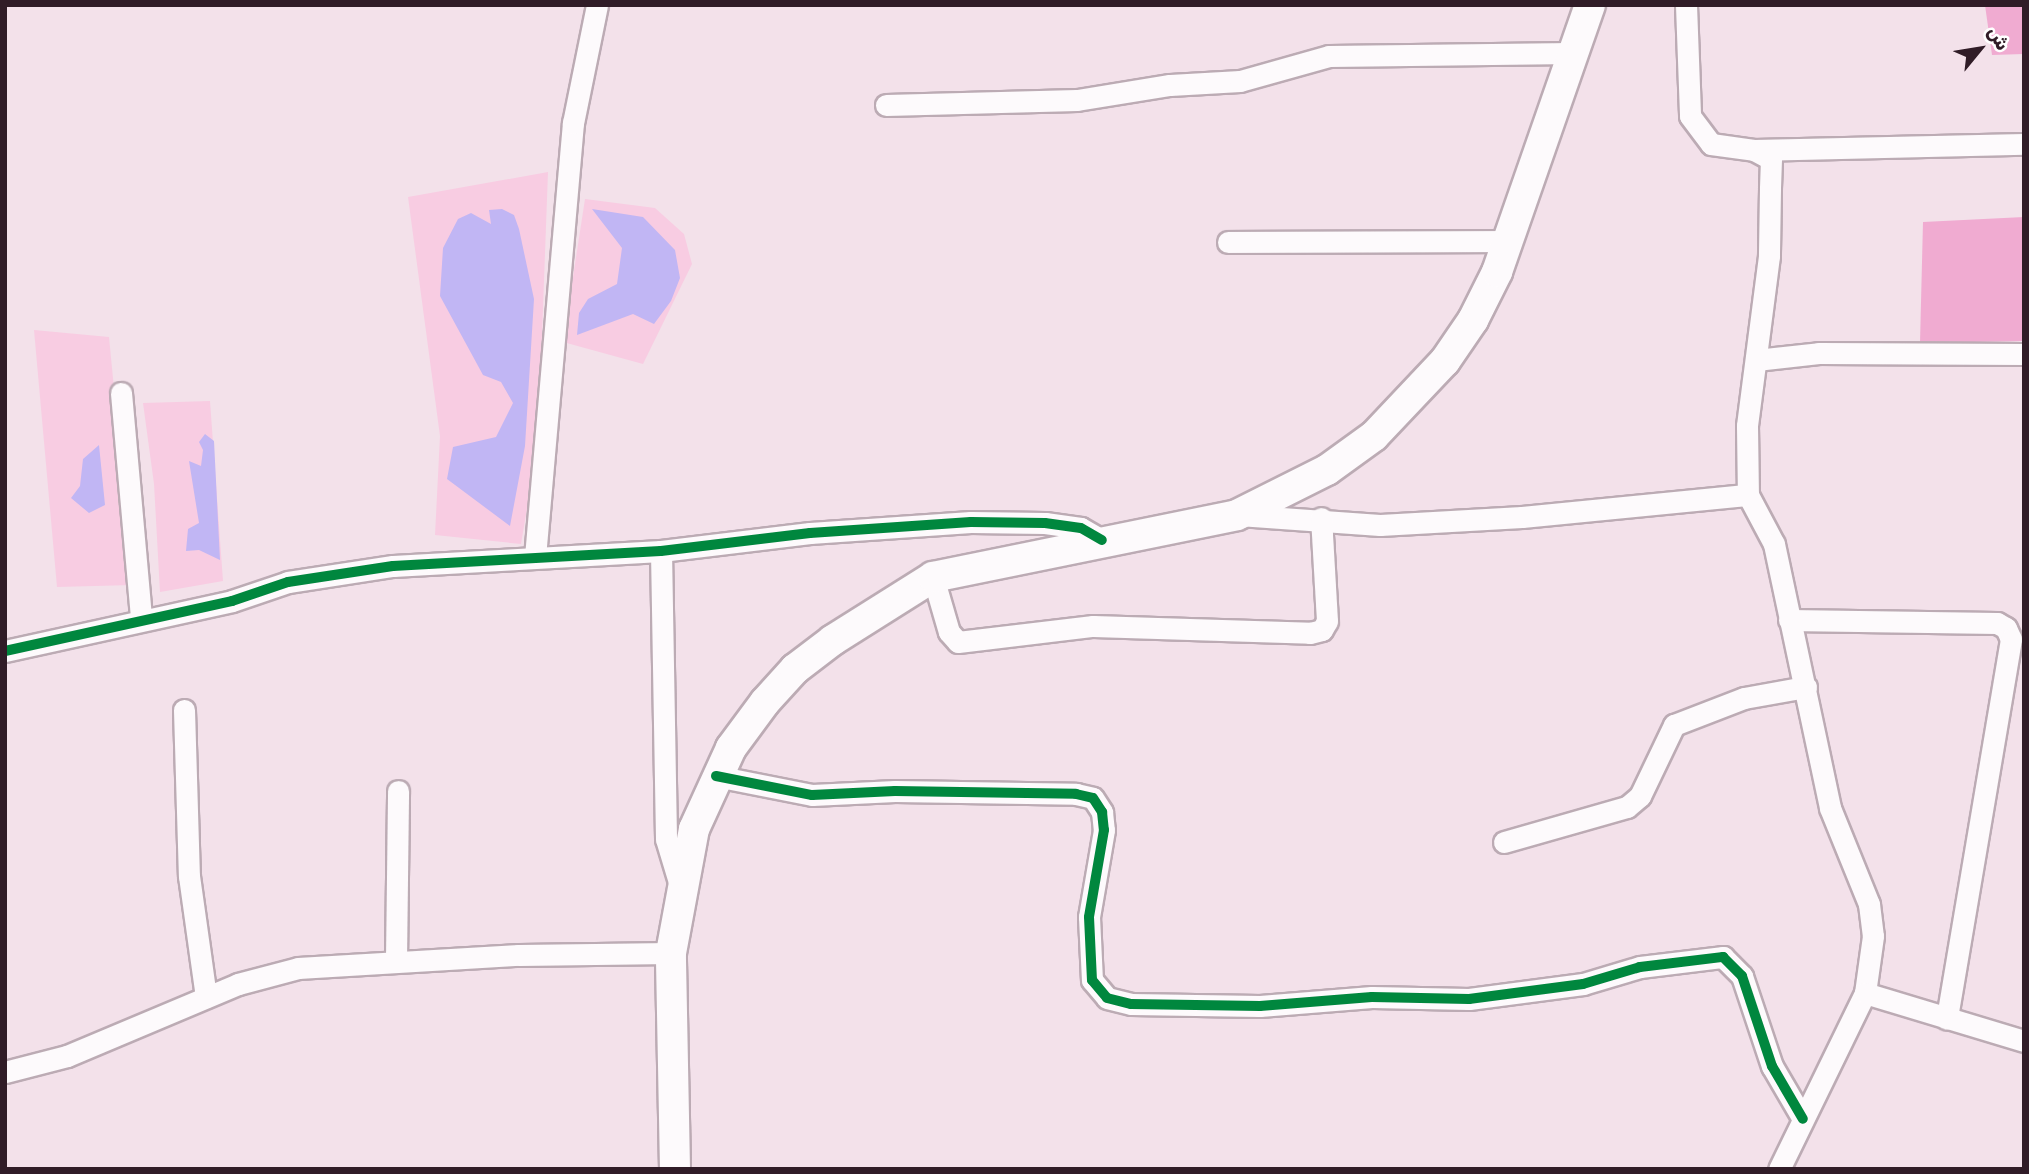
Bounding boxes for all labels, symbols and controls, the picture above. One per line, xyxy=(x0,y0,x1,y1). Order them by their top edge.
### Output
north arrow xyxy=(1945,14,2015,84)
text: ش xyxy=(1983,22,2015,54)

